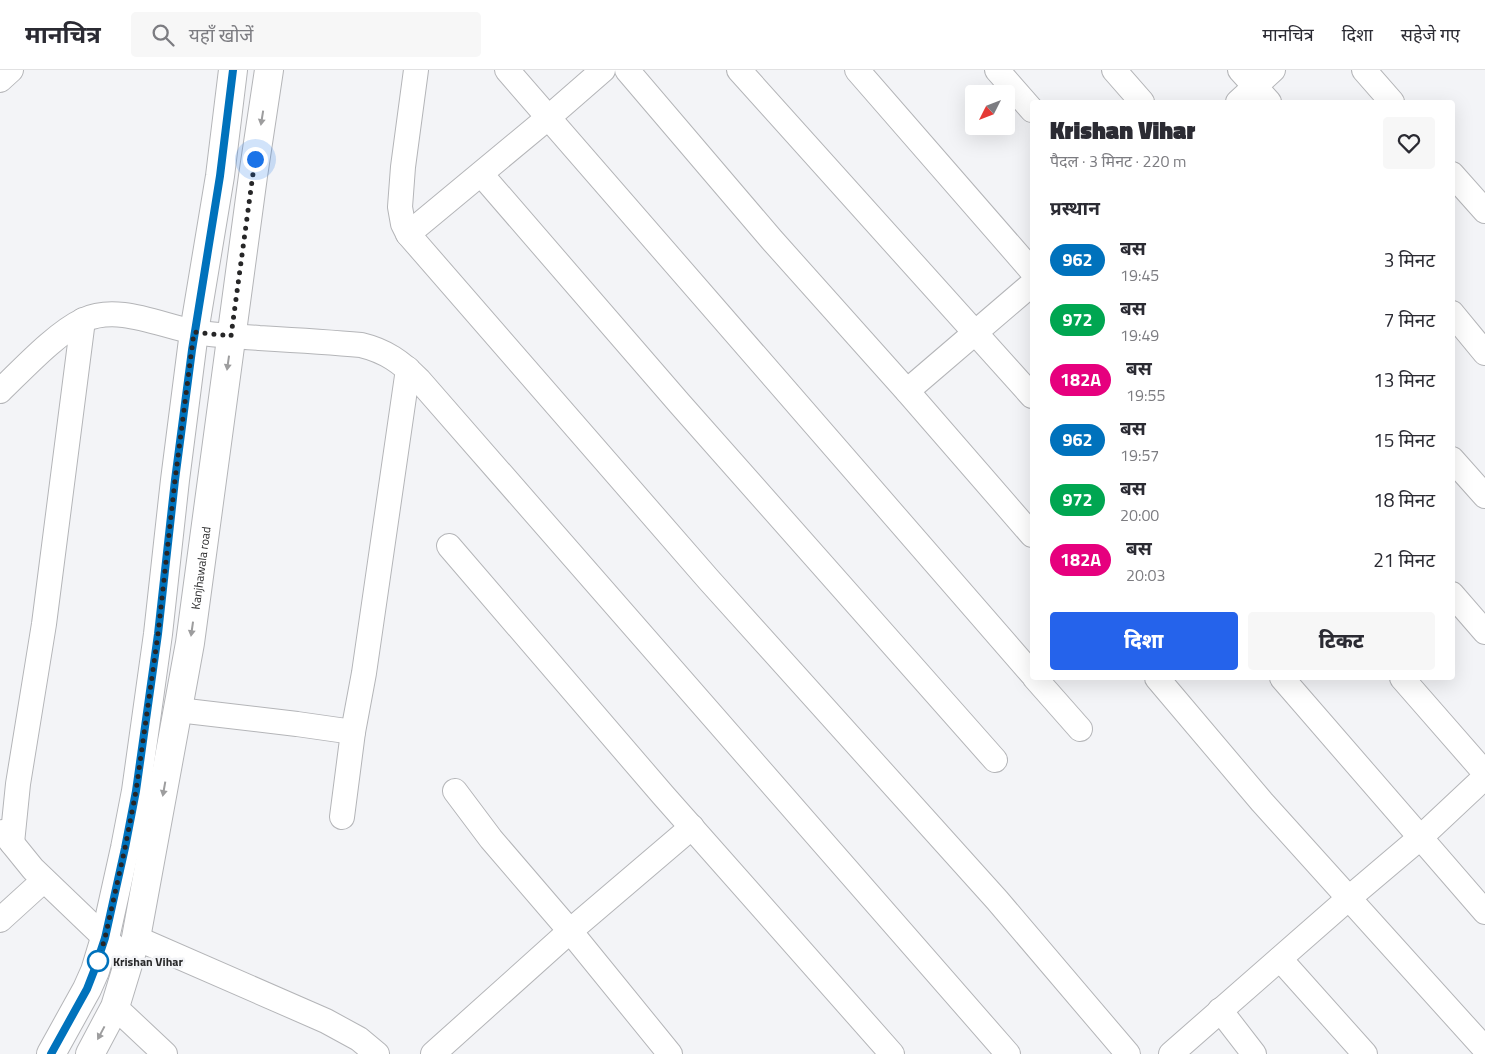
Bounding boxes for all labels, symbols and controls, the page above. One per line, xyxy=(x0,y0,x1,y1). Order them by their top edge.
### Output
search box xyxy=(131,12,481,57)
text: मानचित्र xyxy=(25,16,101,52)
text: यहाँ खोजें xyxy=(189,20,253,49)
icon: search xyxy=(149,21,177,49)
text: मानचित्र xyxy=(1262,21,1314,48)
text: दिशा xyxy=(1342,21,1373,48)
text: सहेजे गए xyxy=(1401,21,1460,48)
north arrow xyxy=(965,85,1015,135)
map controls xyxy=(965,85,1015,135)
one-way arrow xyxy=(257,111,265,127)
text: Krishan Vihar xyxy=(1050,112,1195,148)
button: heart xyxy=(1383,117,1435,169)
your location xyxy=(243,147,268,172)
text: पैदल · 3 मिनट · 220 m xyxy=(1050,149,1186,173)
text: प्रस्थान xyxy=(1050,193,1100,222)
text: बस xyxy=(1120,233,1146,262)
text: 3 मिनट xyxy=(1384,245,1435,274)
text: 962 xyxy=(1062,246,1093,273)
text: 19:45 xyxy=(1120,263,1159,287)
text: बस xyxy=(1120,293,1146,322)
text: 7 मिनट xyxy=(1384,305,1435,334)
text: 972 xyxy=(1062,306,1093,333)
text: 19:49 xyxy=(1120,323,1159,347)
text: बस xyxy=(1126,353,1152,382)
one-way arrow xyxy=(223,356,231,372)
text: 13 मिनट xyxy=(1373,365,1435,394)
text: 182A xyxy=(1060,366,1101,393)
text: 19:55 xyxy=(1126,383,1165,407)
text: बस xyxy=(1120,413,1146,442)
text: 15 मिनट xyxy=(1373,425,1435,454)
text: 962 xyxy=(1062,426,1093,453)
text: 19:57 xyxy=(1120,443,1159,467)
text: बस xyxy=(1120,473,1146,502)
text: 18 मिनट xyxy=(1373,485,1435,514)
text: 972 xyxy=(1062,486,1093,513)
text: 20:00 xyxy=(1120,503,1159,527)
street label: Kanjhawala road xyxy=(185,525,215,611)
text: बस xyxy=(1126,533,1152,562)
text: 21 मिनट xyxy=(1373,545,1435,574)
text: 182A xyxy=(1060,546,1101,573)
text: 20:03 xyxy=(1126,563,1165,587)
button: दिशा xyxy=(1050,612,1238,670)
button: टिकट xyxy=(1248,612,1435,670)
one-way arrow xyxy=(188,621,196,637)
one-way arrow xyxy=(160,781,168,796)
marker: Krishan Vihar xyxy=(87,950,109,972)
place label: Krishan Vihar xyxy=(113,952,183,971)
one-way arrow xyxy=(97,1026,105,1040)

